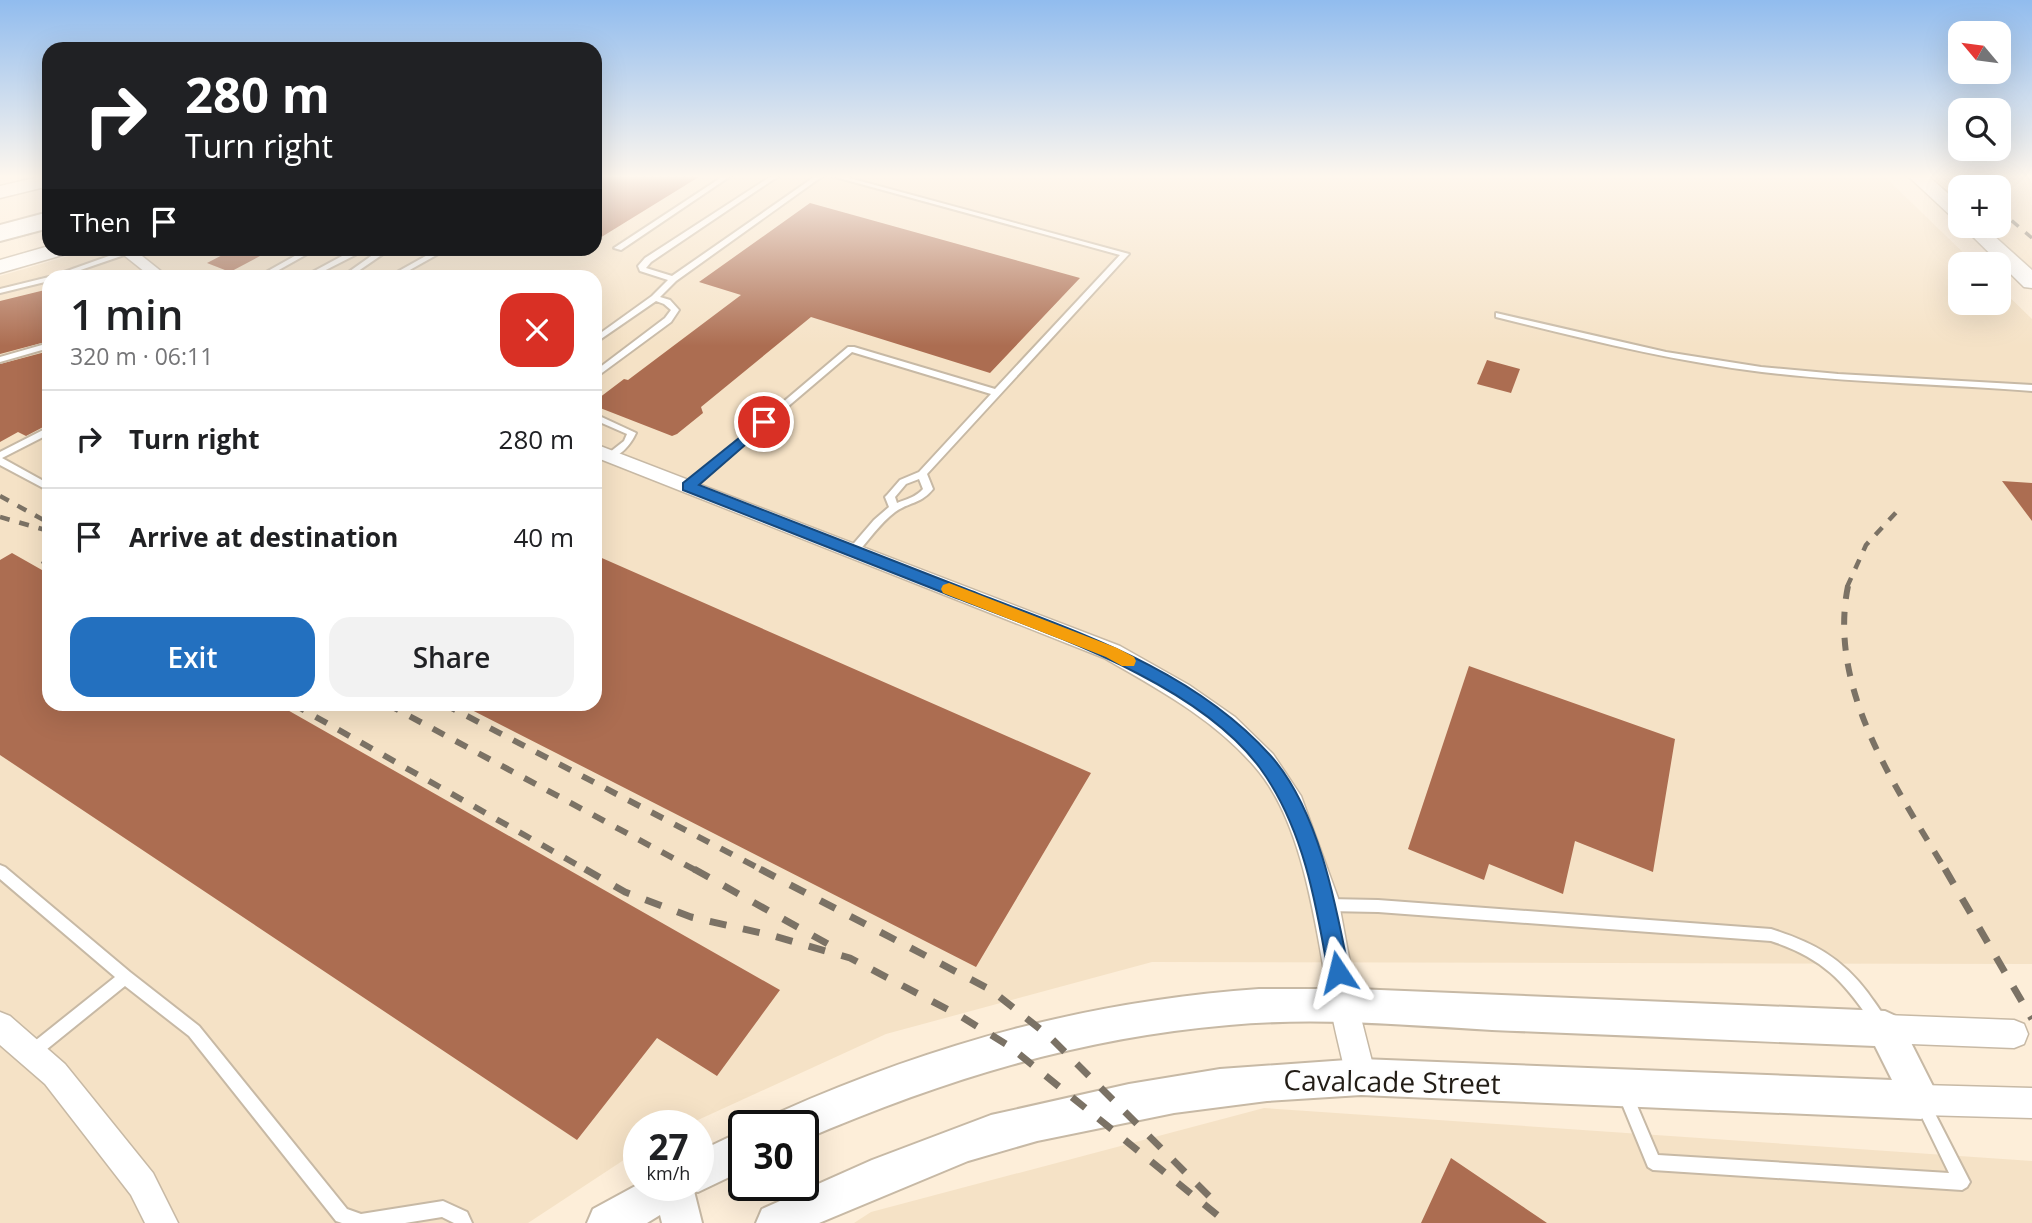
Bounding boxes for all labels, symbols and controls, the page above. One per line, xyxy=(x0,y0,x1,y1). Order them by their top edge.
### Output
north arrow xyxy=(1948,21,2011,84)
map controls xyxy=(1948,21,2011,315)
text: 280 m xyxy=(185,61,330,127)
icon: right xyxy=(70,70,161,161)
button: search xyxy=(1948,98,2011,161)
text: Turn right xyxy=(185,124,333,167)
button: + xyxy=(1948,175,2011,238)
icon: arrive xyxy=(145,203,183,241)
text: Then xyxy=(70,204,131,240)
button: − xyxy=(1948,252,2011,315)
text: 1 min xyxy=(70,285,183,342)
button: close xyxy=(500,293,574,367)
text: 320 m · 06:11 xyxy=(70,340,213,372)
pin xyxy=(734,392,794,452)
icon: arrive xyxy=(745,403,783,441)
icon: right xyxy=(70,420,108,458)
text: Turn right xyxy=(129,421,260,457)
text: 280 m xyxy=(499,421,574,457)
icon: arrive xyxy=(70,518,108,556)
text: Arrive at destination xyxy=(129,519,398,555)
text: 40 m xyxy=(513,519,574,555)
button: Exit xyxy=(70,617,315,697)
button: Share xyxy=(329,617,574,697)
position arrow xyxy=(1301,935,1375,1009)
street label: Cavalcade Street xyxy=(1283,1060,1501,1102)
speed limit sign: 30 xyxy=(728,1110,819,1201)
text: 27 xyxy=(648,1123,689,1170)
text: km/h xyxy=(647,1161,690,1185)

